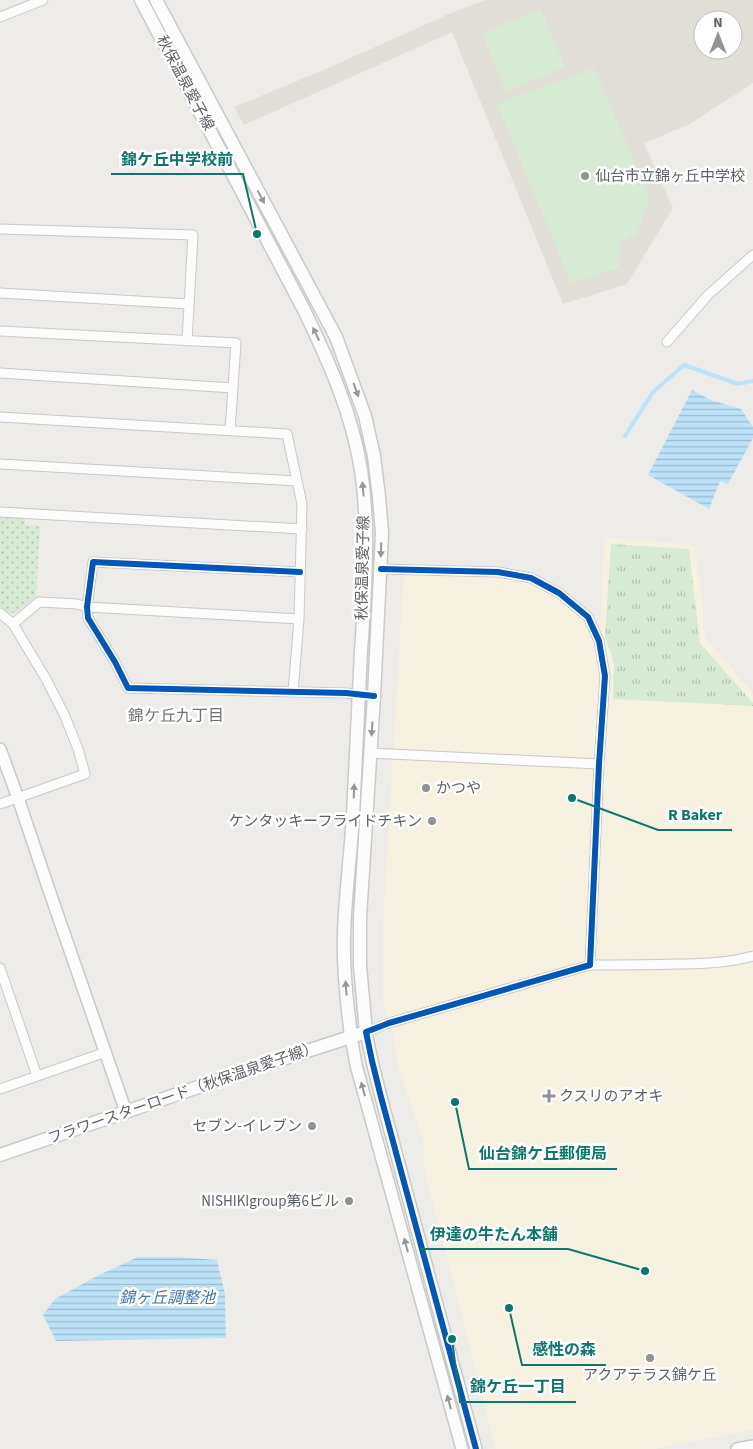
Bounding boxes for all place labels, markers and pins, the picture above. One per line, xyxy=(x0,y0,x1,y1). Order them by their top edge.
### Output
callout: 錦ケ丘中学校前 xyxy=(111,143,243,174)
place label: 仙台市立錦ヶ丘中学校 xyxy=(595,166,745,187)
marker: 仙台市立錦ヶ丘中学校 xyxy=(579,170,591,182)
place label: かつや xyxy=(436,778,481,799)
marker: かつや xyxy=(420,782,432,794)
callout: R Baker xyxy=(658,799,732,830)
place label: ケンタッキーフライドチキン xyxy=(229,811,422,832)
marker: ケンタッキーフライドチキン xyxy=(426,815,438,827)
place label: クスリのアオキ xyxy=(559,1086,664,1107)
marker: クスリのアオキ xyxy=(543,1090,555,1102)
place label: セブン-イレブン xyxy=(192,1116,302,1137)
marker: セブン-イレブン xyxy=(306,1120,318,1132)
callout: 仙台錦ケ丘郵便局 xyxy=(469,1138,617,1169)
place label: NISHIKIgroup第6ビル xyxy=(201,1191,339,1212)
marker: NISHIKIgroup第6ビル xyxy=(343,1195,355,1207)
callout: 伊達の牛たん本舗 xyxy=(420,1218,568,1249)
callout: 感性の森 xyxy=(522,1334,606,1365)
marker: アクアテラス錦ケ丘 xyxy=(644,1352,656,1364)
place label: アクアテラス錦ケ丘 xyxy=(583,1365,717,1386)
callout: 錦ケ丘一丁目 xyxy=(460,1371,576,1402)

